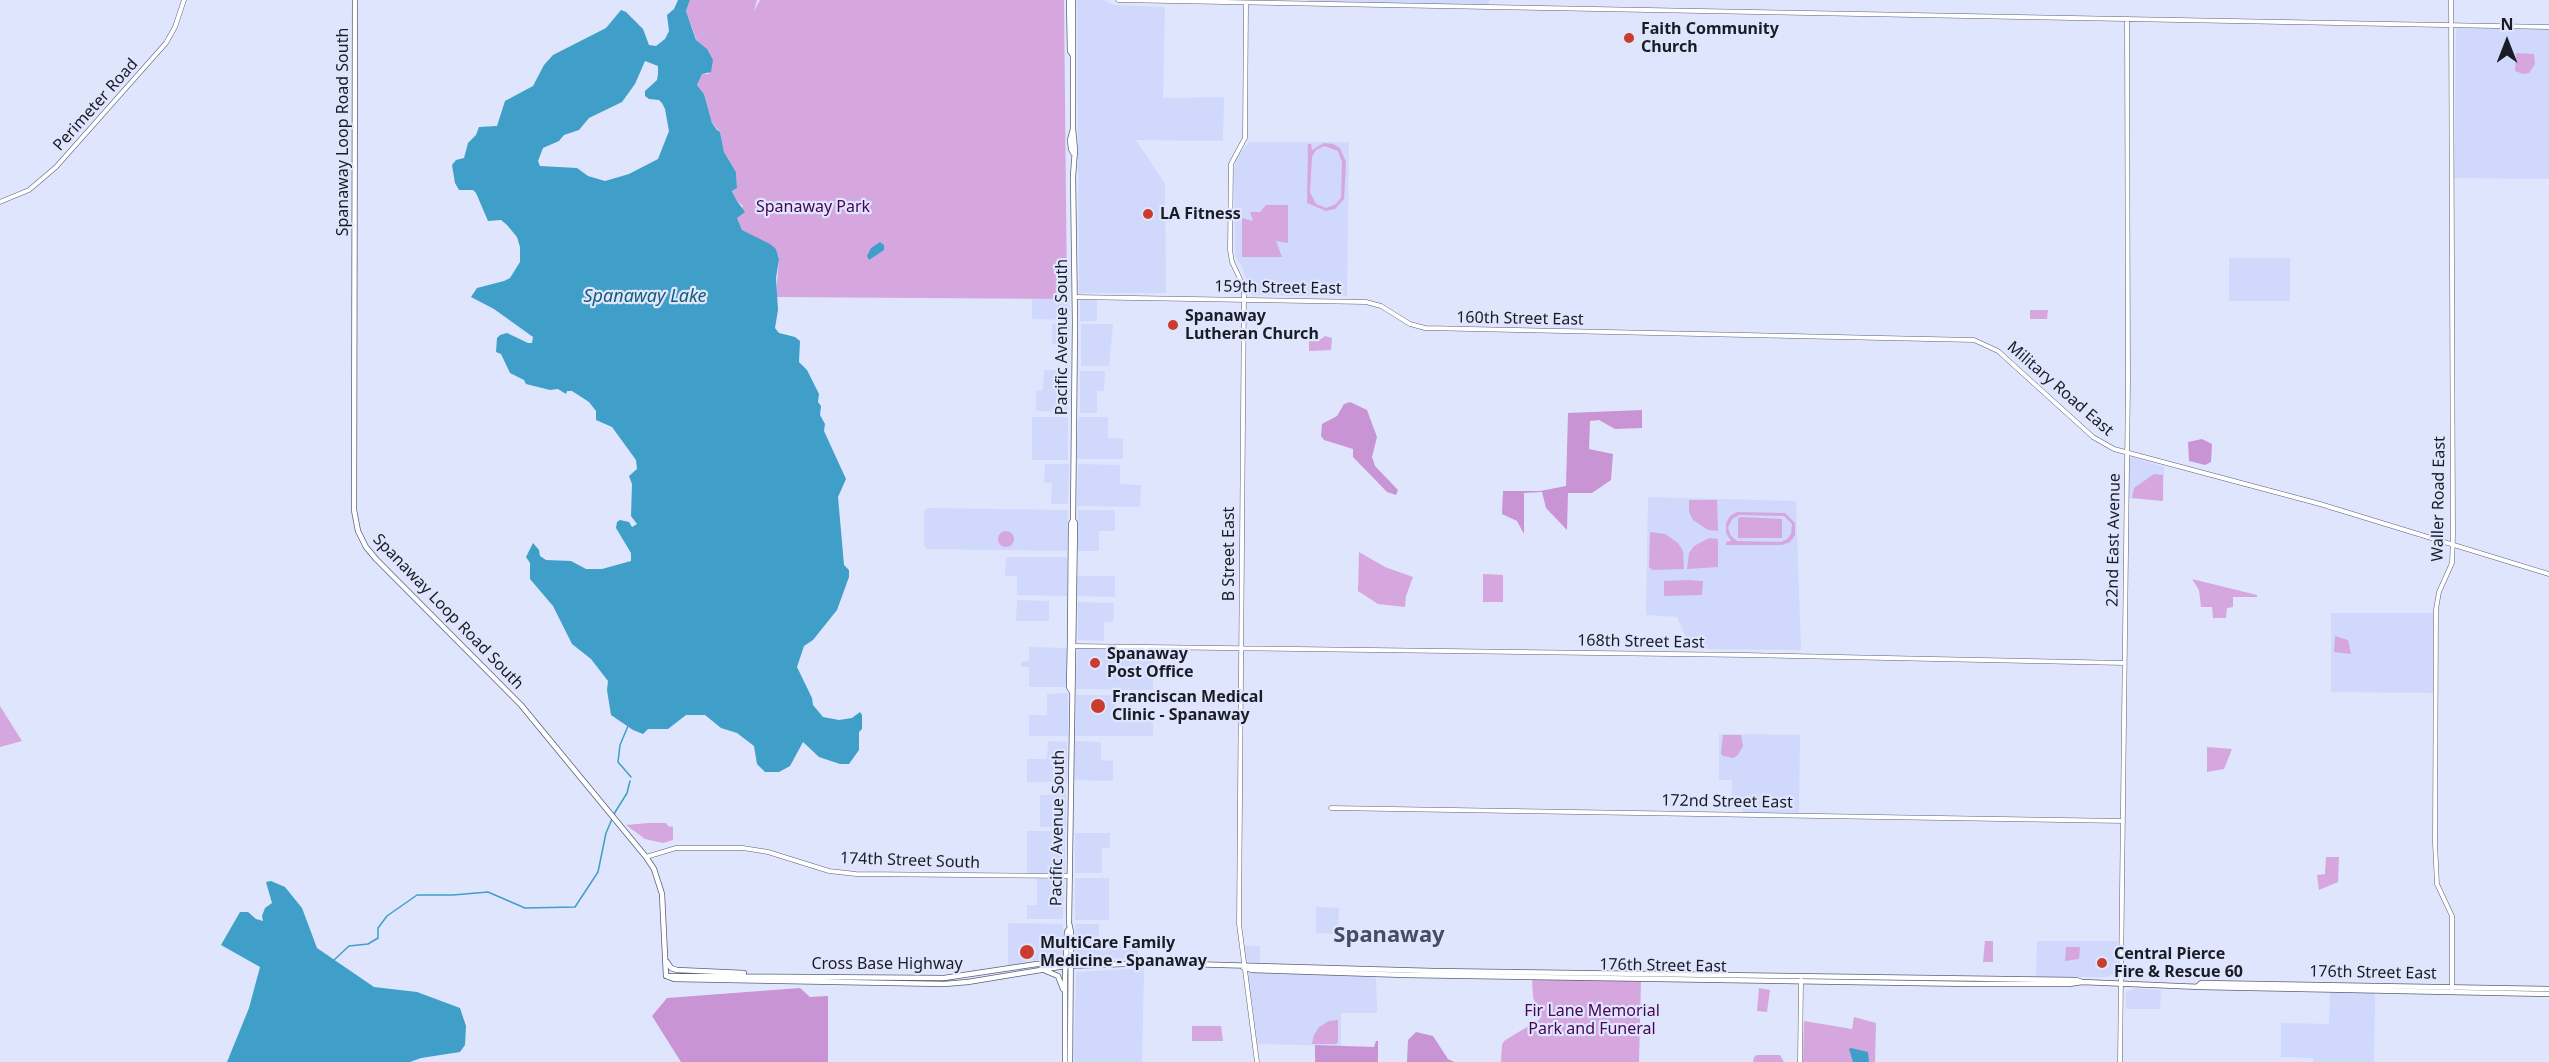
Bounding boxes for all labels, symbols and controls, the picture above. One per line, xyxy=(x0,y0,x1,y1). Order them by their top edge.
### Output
north arrow xyxy=(2477,12,2537,72)
text: N xyxy=(2500,13,2514,35)
place label: Faith Community Church xyxy=(1641,19,1779,57)
street label: Spanaway Loop Road South xyxy=(333,28,353,236)
marker: Faith Community Church xyxy=(1622,31,1636,45)
street label: Perimeter Road xyxy=(50,55,142,155)
park label: Spanaway Park xyxy=(756,197,870,217)
place label: LA Fitness xyxy=(1160,204,1241,224)
marker: LA Fitness xyxy=(1141,207,1155,221)
street label: Pacific Avenue South xyxy=(1052,259,1072,415)
street label: 159th Street East xyxy=(1214,277,1342,299)
water label: Spanaway Lake xyxy=(583,286,707,308)
place label: Spanaway Lutheran Church xyxy=(1185,306,1319,344)
street label: 160th Street East xyxy=(1456,308,1584,330)
marker: Spanaway Lutheran Church xyxy=(1166,318,1180,332)
street label: Military Road East xyxy=(2003,338,2117,440)
street label: Waller Road East xyxy=(2428,436,2450,562)
street label: 22nd East Avenue xyxy=(2103,473,2125,607)
street label: B Street East xyxy=(1219,507,1239,601)
street label: Spanaway Loop Road South xyxy=(369,530,527,694)
street label: 168th Street East xyxy=(1577,631,1705,653)
place label: Spanaway Post Office xyxy=(1107,644,1194,682)
marker: Spanaway Post Office xyxy=(1088,656,1102,670)
place label: Franciscan Medical Clinic - Spanaway xyxy=(1112,687,1263,725)
marker: Franciscan Medical Clinic - Spanaway xyxy=(1089,697,1107,715)
street label: Pacific Avenue South xyxy=(1047,750,1069,906)
street label: 172nd Street East xyxy=(1661,791,1793,813)
street label: 174th Street South xyxy=(840,849,980,873)
district label: Spanaway xyxy=(1333,923,1445,949)
place label: MultiCare Family Medicine - Spanaway xyxy=(1040,933,1207,971)
marker: MultiCare Family Medicine - Spanaway xyxy=(1018,943,1036,961)
place label: Central Pierce Fire & Rescue 60 xyxy=(2114,944,2243,982)
street label: Cross Base Highway xyxy=(811,954,963,974)
street label: 176th Street East xyxy=(1599,955,1727,977)
marker: Central Pierce Fire & Rescue 60 xyxy=(2095,956,2109,970)
street label: 176th Street East xyxy=(2309,962,2437,984)
park label: Fir Lane Memorial Park and Funeral xyxy=(1524,1001,1660,1039)

